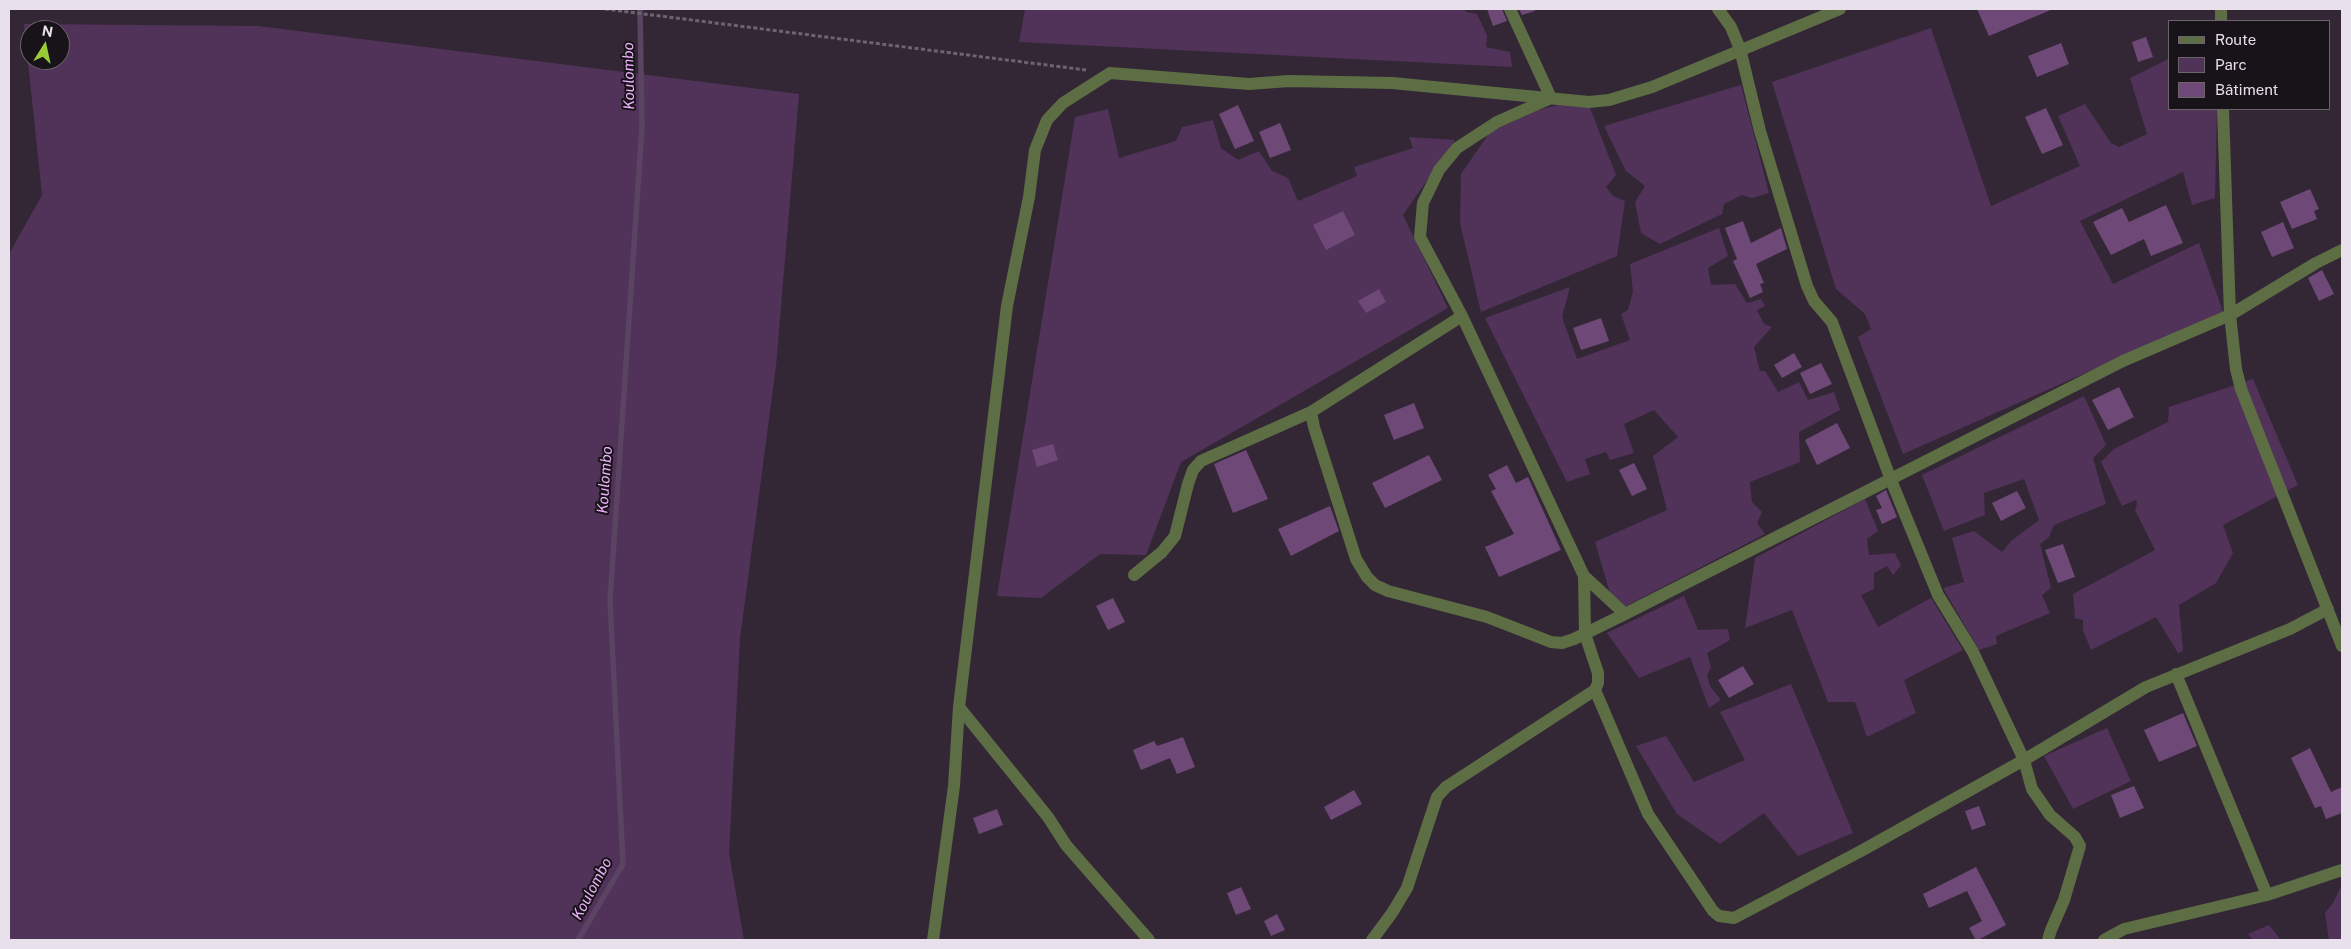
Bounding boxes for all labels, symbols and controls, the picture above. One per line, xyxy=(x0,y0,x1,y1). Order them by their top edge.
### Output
north arrow xyxy=(20,20,70,70)
legend xyxy=(2168,20,2331,110)
text: N xyxy=(41,22,54,40)
text: Route xyxy=(2215,31,2256,48)
water label: Koulombo xyxy=(619,42,639,110)
text: Parc xyxy=(2215,56,2247,73)
text: Bâtiment xyxy=(2215,81,2278,98)
water label: Koulombo xyxy=(594,446,616,514)
water label: Koulombo xyxy=(568,855,616,923)

